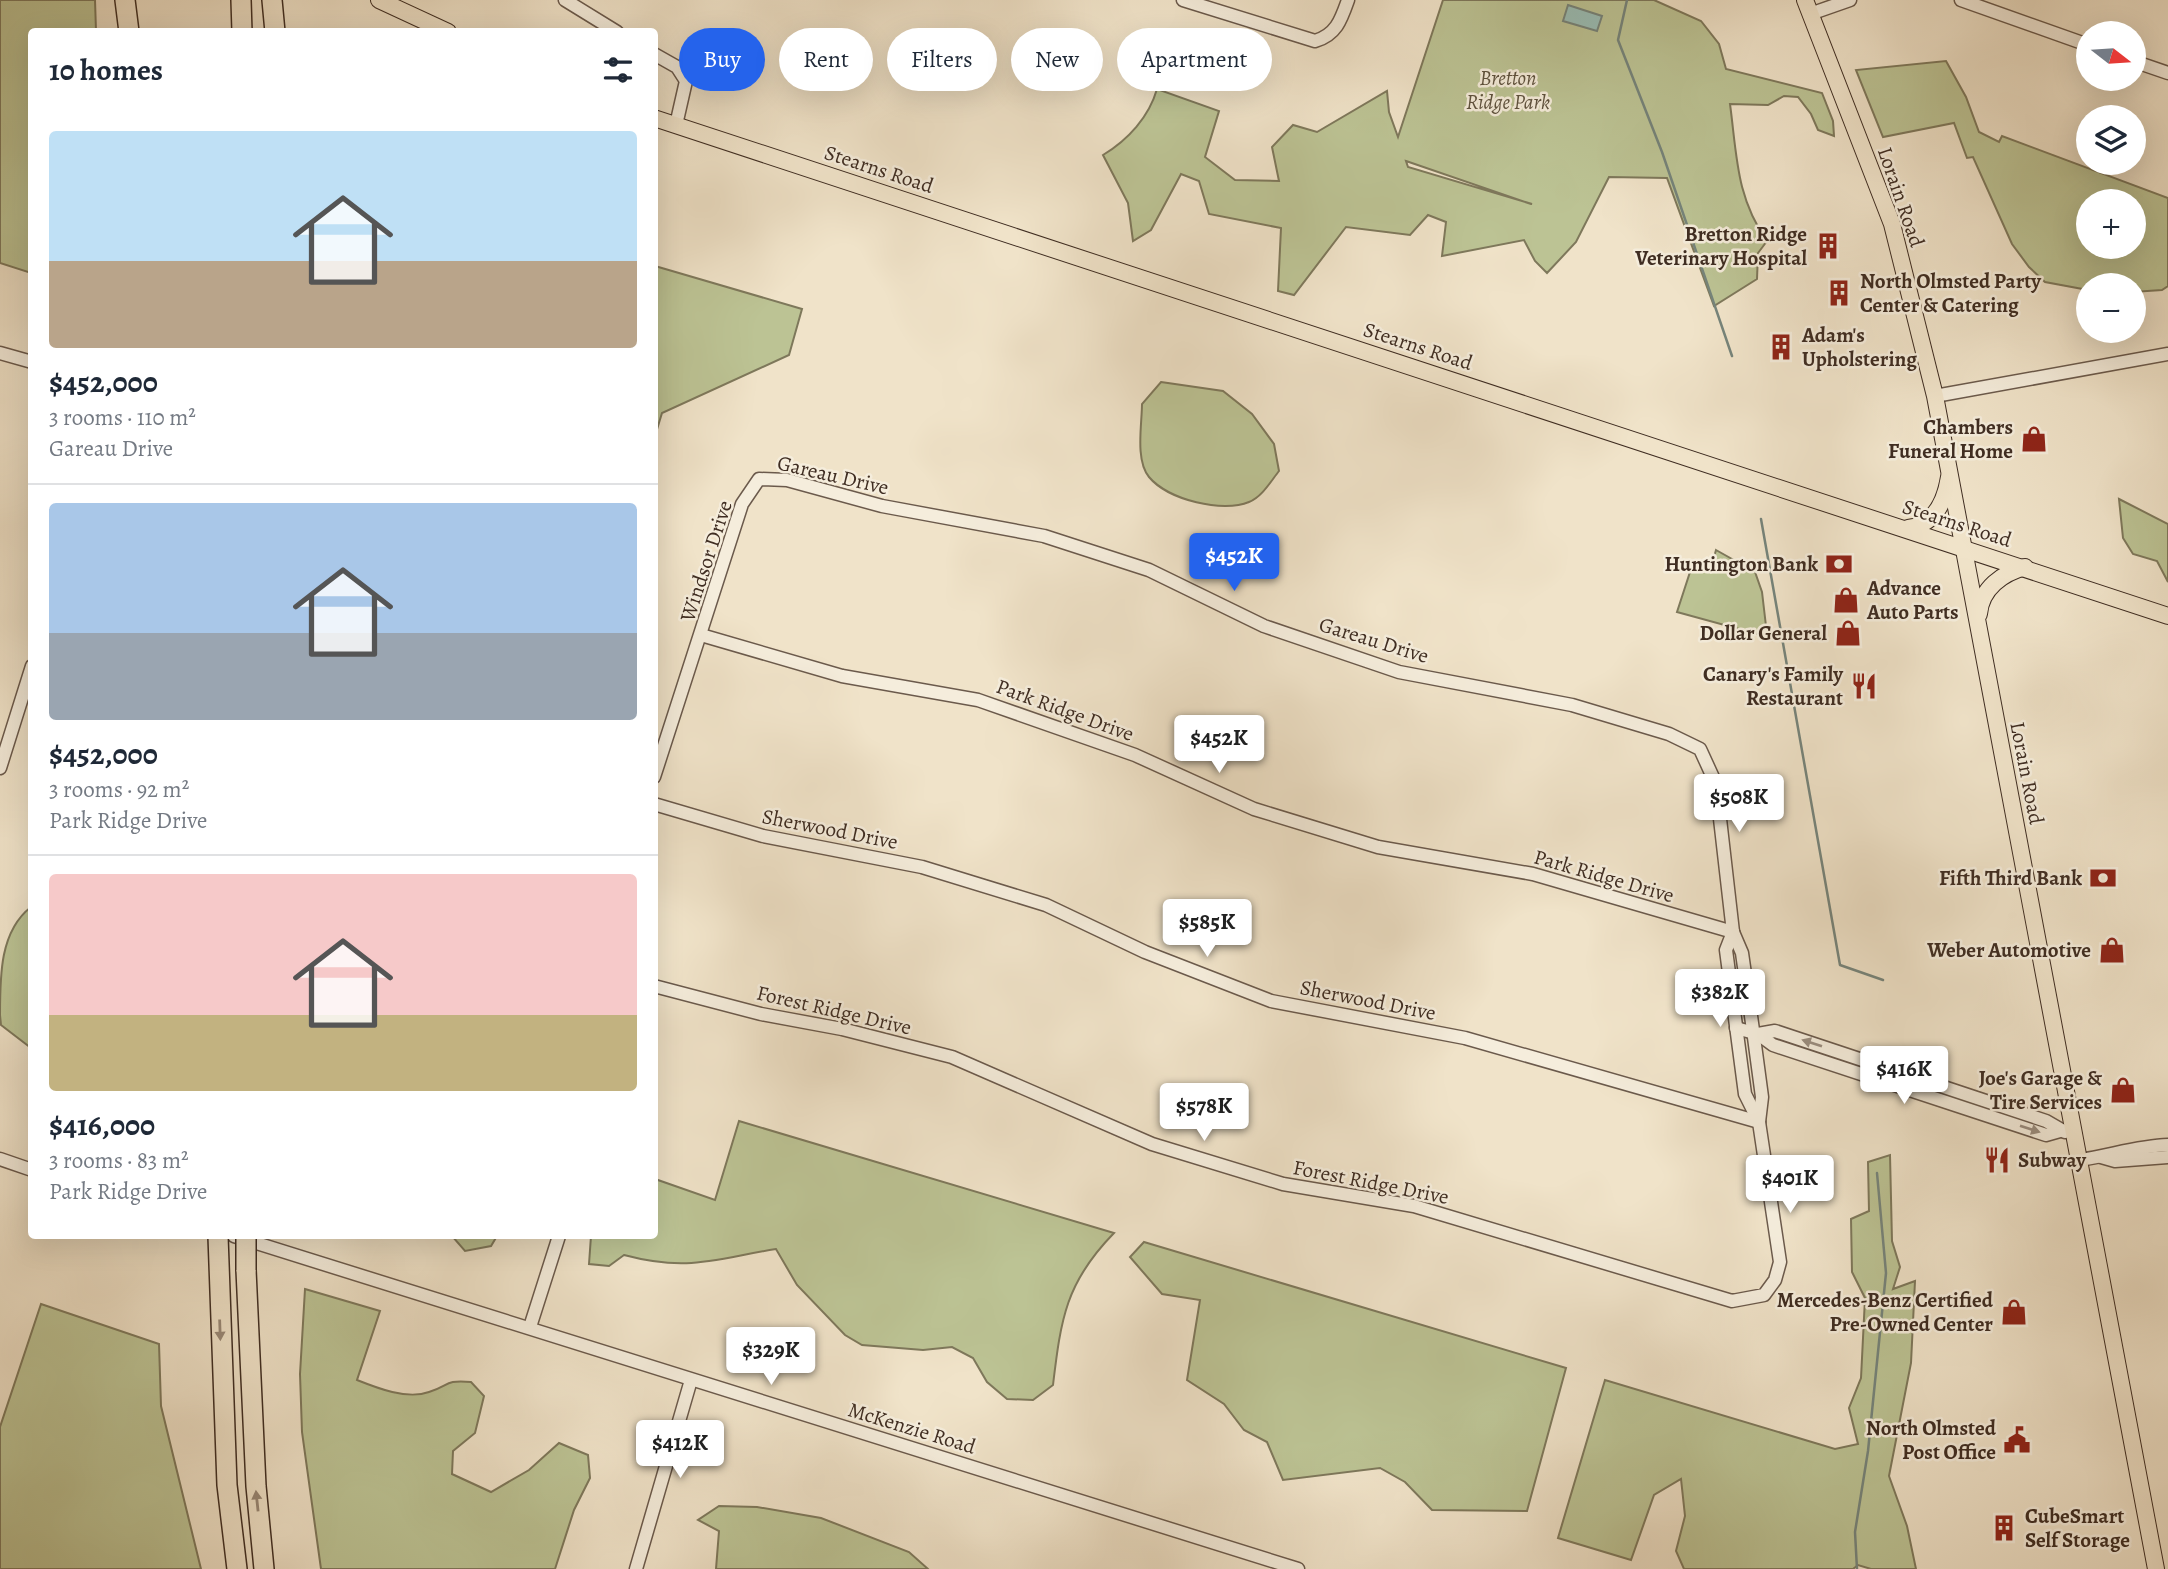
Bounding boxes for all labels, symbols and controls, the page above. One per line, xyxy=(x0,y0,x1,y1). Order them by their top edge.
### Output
north arrow xyxy=(2076,21,2146,91)
map controls xyxy=(2076,21,2146,343)
chip: Buy xyxy=(679,28,765,91)
chip: Rent xyxy=(779,28,873,91)
chip: Filters xyxy=(887,28,997,91)
chip: New xyxy=(1011,28,1103,91)
chip: Apartment xyxy=(1117,28,1272,91)
text: 10 homes xyxy=(49,50,163,90)
icon: filters xyxy=(599,51,637,89)
park label: Bretton Ridge Park xyxy=(1466,64,1550,116)
button: layers xyxy=(2076,105,2146,175)
street label: Stearns Road xyxy=(821,138,938,200)
street label: Lorain Road xyxy=(1871,143,1931,251)
icon: home xyxy=(280,177,406,303)
button: + xyxy=(2076,189,2146,259)
place label: Bretton Ridge Veterinary Hospital xyxy=(1634,220,1807,272)
building icon: Bretton Ridge Veterinary Hospital xyxy=(1813,231,1843,261)
place label: North Olmsted Party Center & Catering xyxy=(1860,267,2042,319)
button: − xyxy=(2076,273,2146,343)
building icon: North Olmsted Party Center & Catering xyxy=(1824,278,1854,308)
street label: Stearns Road xyxy=(1360,315,1477,377)
place label: Adam's Upholstering xyxy=(1801,321,1917,373)
building icon: Adam's Upholstering xyxy=(1766,332,1796,362)
text: $452,000 xyxy=(49,362,158,402)
text: 3 rooms · 110 m² xyxy=(49,402,196,433)
place label: Chambers Funeral Home xyxy=(1888,413,2013,465)
shop icon: Chambers Funeral Home xyxy=(2019,424,2049,454)
text: Gareau Drive xyxy=(49,433,173,464)
street label: Gareau Drive xyxy=(775,449,891,501)
street label: Stearns Road xyxy=(1899,492,2016,554)
street label: Windsor Drive xyxy=(673,497,739,626)
pin: $452K xyxy=(1185,534,1283,593)
text: $452K xyxy=(1205,540,1263,571)
icon: home xyxy=(280,549,406,675)
bank icon: Huntington Bank xyxy=(1824,549,1854,579)
place label: Huntington Bank xyxy=(1664,550,1818,578)
place label: Advance Auto Parts xyxy=(1866,574,1959,626)
shop icon: Advance Auto Parts xyxy=(1831,585,1861,615)
street label: Gareau Drive xyxy=(1316,610,1432,670)
shop icon: Dollar General xyxy=(1833,618,1863,648)
place label: Dollar General xyxy=(1700,619,1827,647)
place label: Canary's Family Restaurant xyxy=(1703,660,1844,712)
restaurant icon: Canary's Family Restaurant xyxy=(1849,671,1879,701)
street label: Park Ridge Drive xyxy=(992,672,1138,748)
pin: $452K xyxy=(1170,716,1268,775)
street label: Lorain Road xyxy=(2003,719,2051,827)
text: $452K xyxy=(1190,722,1248,753)
text: $452,000 xyxy=(49,734,158,774)
text: 3 rooms · 92 m² xyxy=(49,774,189,805)
pin: $508K xyxy=(1690,774,1788,834)
text: $508K xyxy=(1710,781,1768,812)
street label: Sherwood Drive xyxy=(760,802,900,856)
text: Park Ridge Drive xyxy=(49,805,207,836)
street label: Park Ridge Drive xyxy=(1531,843,1677,909)
bank icon: Fifth Third Bank xyxy=(2088,863,2118,893)
place label: Fifth Third Bank xyxy=(1939,864,2082,892)
pin: $585K xyxy=(1158,900,1256,959)
text: $585K xyxy=(1179,906,1235,937)
icon: home xyxy=(280,920,406,1046)
shop icon: Weber Automotive xyxy=(2097,935,2127,965)
place label: Weber Automotive xyxy=(1926,936,2091,964)
pin: $382K xyxy=(1671,970,1769,1029)
street label: Sherwood Drive xyxy=(1298,973,1438,1027)
text: $382K xyxy=(1691,976,1749,1007)
street label: Forest Ridge Drive xyxy=(754,979,914,1041)
one-way arrow xyxy=(1801,1037,1822,1048)
pin: $416K xyxy=(1855,1046,1953,1106)
text: $416K xyxy=(1876,1053,1932,1084)
place label: Joe's Garage & Tire Services xyxy=(1979,1064,2103,1116)
shop icon: Joe's Garage & Tire Services xyxy=(2108,1075,2138,1105)
pin: $578K xyxy=(1155,1084,1253,1143)
text: $578K xyxy=(1176,1090,1232,1121)
text: $416,000 xyxy=(49,1105,155,1145)
one-way arrow xyxy=(2019,1124,2040,1135)
text: 3 rooms · 83 m² xyxy=(49,1145,189,1176)
restaurant icon: Subway xyxy=(1982,1145,2012,1175)
place label: Subway xyxy=(2018,1146,2087,1174)
street label: Forest Ridge Drive xyxy=(1291,1153,1451,1211)
pin: $401K xyxy=(1741,1156,1839,1215)
text: $401K xyxy=(1762,1162,1818,1193)
text: Park Ridge Drive xyxy=(49,1176,207,1207)
place label: Mercedes-Benz Certified Pre-Owned Center xyxy=(1777,1286,1994,1338)
shop icon: Mercedes-Benz Certified Pre-Owned Center xyxy=(1999,1297,2029,1327)
one-way arrow xyxy=(215,1319,226,1341)
pin: $329K xyxy=(722,1328,820,1387)
text: $329K xyxy=(742,1334,800,1365)
street label: McKenzie Road xyxy=(845,1395,980,1461)
place label: North Olmsted Post Office xyxy=(1866,1414,1997,1466)
pin: $412K xyxy=(631,1420,729,1480)
public building icon: North Olmsted Post Office xyxy=(2002,1425,2032,1455)
text: $412K xyxy=(652,1427,708,1458)
one-way arrow xyxy=(252,1490,263,1512)
place label: CubeSmart Self Storage xyxy=(2025,1502,2130,1554)
building icon: CubeSmart Self Storage xyxy=(1989,1513,2019,1543)

